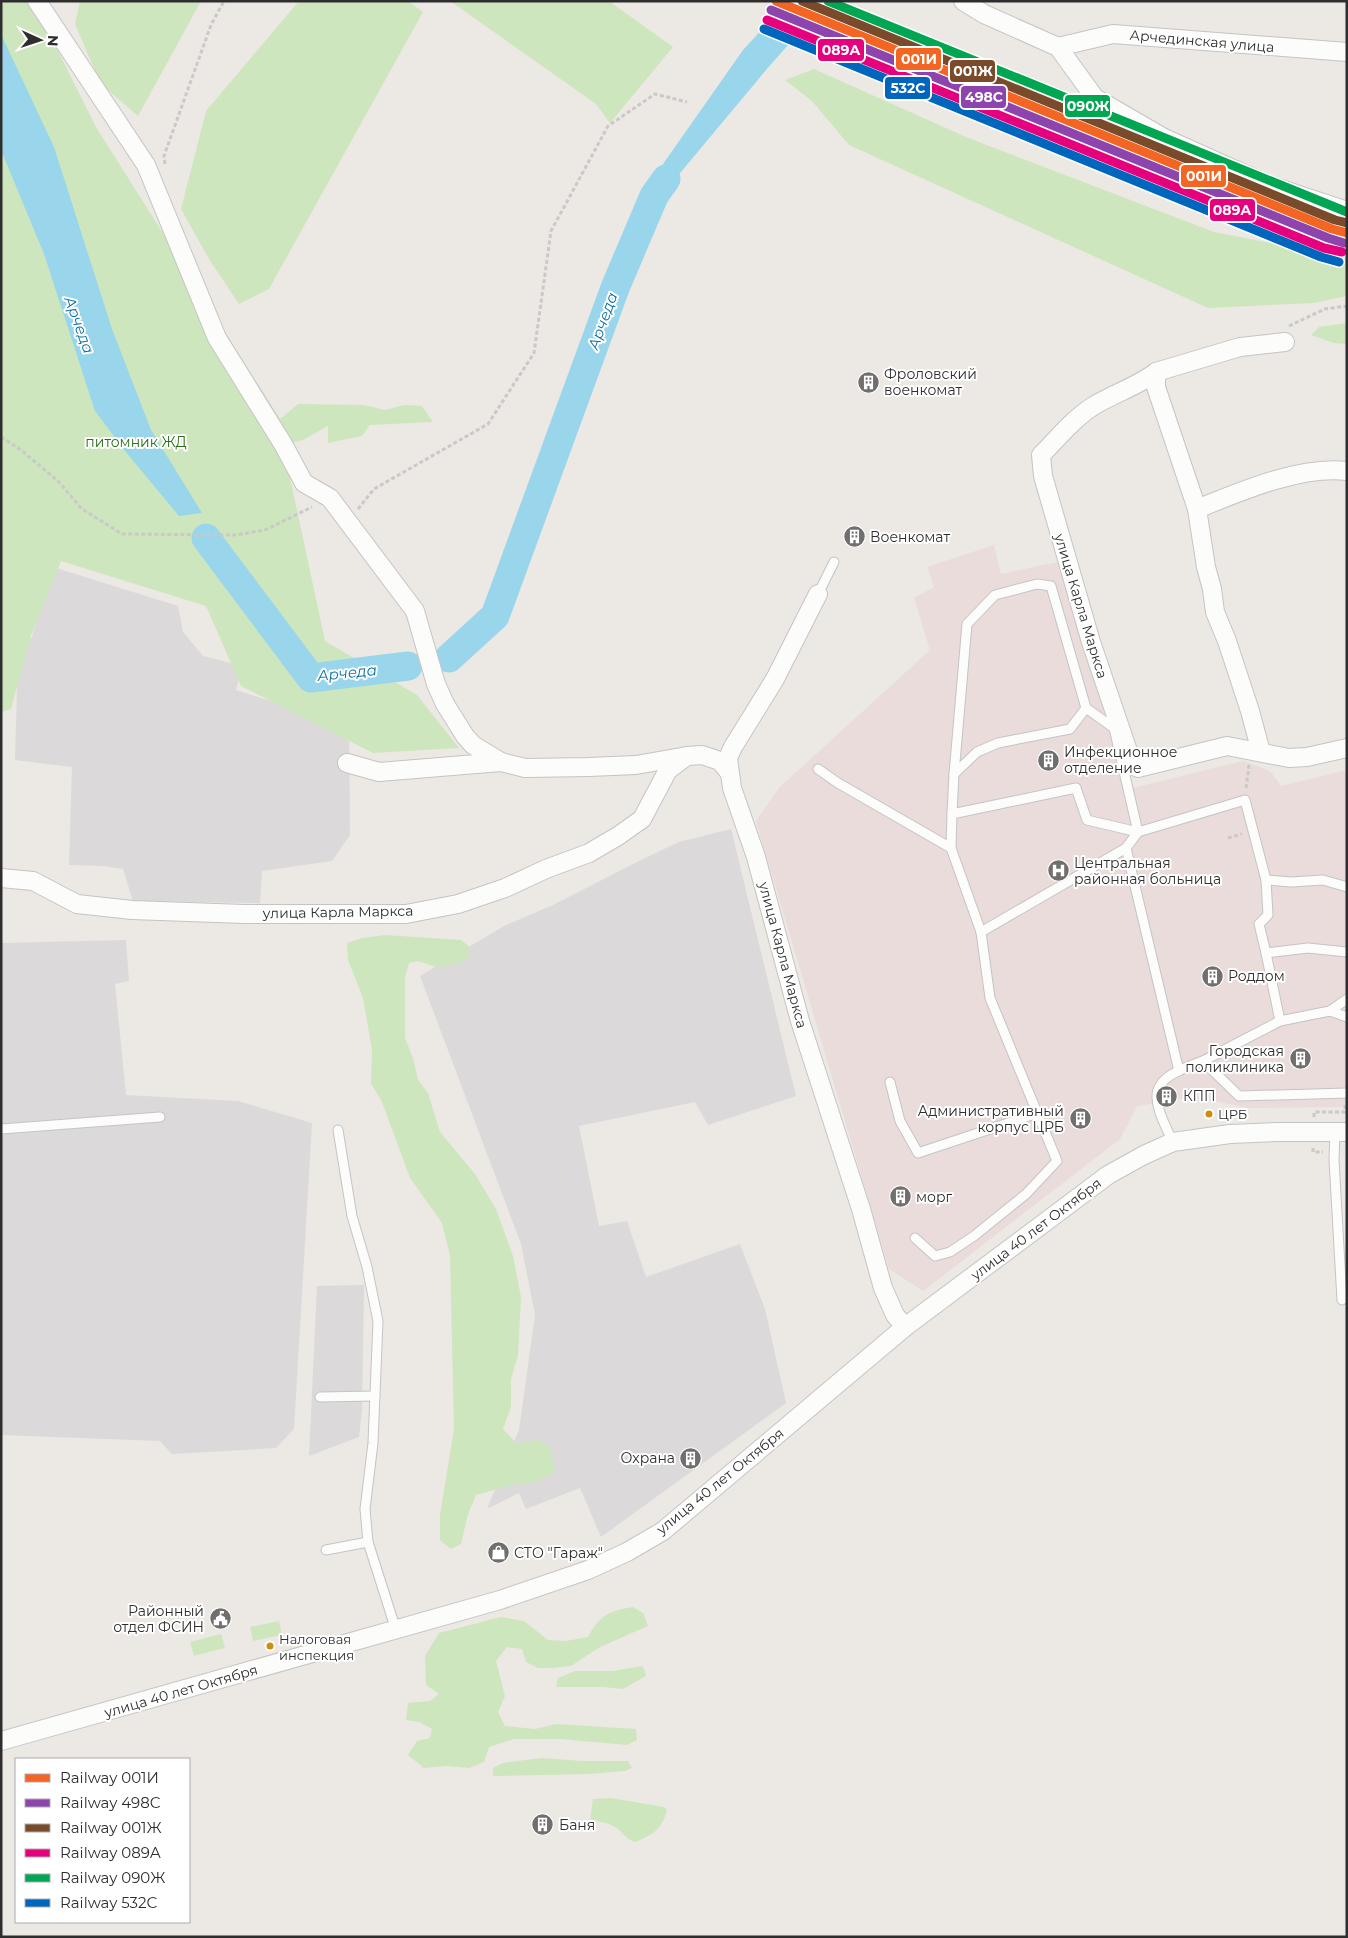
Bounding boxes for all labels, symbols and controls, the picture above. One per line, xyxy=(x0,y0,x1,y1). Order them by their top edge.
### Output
north arrow xyxy=(15,15,65,65)
street label: Арчединская улица xyxy=(1129,26,1275,56)
text: N xyxy=(44,35,62,47)
line badge: 089А xyxy=(817,38,865,62)
text: 089А xyxy=(822,41,861,59)
line badge: 001И xyxy=(895,47,942,71)
text: 001И xyxy=(901,50,937,68)
line badge: 001Ж xyxy=(949,59,996,83)
text: 001Ж xyxy=(953,62,993,80)
line badge: 532С xyxy=(884,76,931,100)
text: 532С xyxy=(891,79,925,97)
line badge: 498С xyxy=(960,85,1007,109)
text: 498С xyxy=(965,88,1003,106)
line badge: 090Ж xyxy=(1064,94,1111,118)
text: 090Ж xyxy=(1067,97,1109,115)
line badge: 001И xyxy=(1180,164,1227,188)
text: 001И xyxy=(1186,167,1222,185)
line badge: 089А xyxy=(1209,198,1256,222)
text: 089А xyxy=(1213,201,1252,219)
water label: Арчеда xyxy=(583,290,622,353)
water label: Арчеда xyxy=(60,293,99,356)
place label: Фроловский военкомат xyxy=(884,365,977,399)
building icon: Фроловский военкомат xyxy=(856,370,880,394)
park label: питомник ЖД xyxy=(85,433,187,451)
building icon: Военкомат xyxy=(842,525,866,549)
place label: Военкомат xyxy=(870,528,951,546)
street label: улица Карла Маркса xyxy=(1050,530,1112,681)
water label: Арчеда xyxy=(315,660,378,685)
place label: Инфекционное отделение xyxy=(1064,743,1177,777)
building icon: Инфекционное отделение xyxy=(1036,748,1060,772)
place label: Центральная районная больница xyxy=(1074,854,1221,888)
hospital icon: Центральная районная больница xyxy=(1046,859,1070,883)
street label: улица Карла Маркса xyxy=(755,879,811,1030)
street label: улица Карла Маркса xyxy=(262,902,413,922)
building icon: Роддом xyxy=(1200,964,1224,988)
place label: Роддом xyxy=(1228,967,1285,985)
place label: Городская поликлиника xyxy=(1185,1042,1284,1076)
building icon: Городская поликлиника xyxy=(1288,1047,1312,1071)
building icon: КПП xyxy=(1155,1084,1179,1108)
place label: КПП xyxy=(1183,1087,1216,1105)
place label: Административный корпус ЦРБ xyxy=(918,1102,1064,1136)
place label: ЦРБ xyxy=(1218,1106,1247,1122)
building icon: Административный корпус ЦРБ xyxy=(1068,1107,1092,1131)
marker: ЦРБ xyxy=(1204,1109,1214,1119)
street label: улица 40 лет Октября xyxy=(966,1174,1105,1285)
building icon: морг xyxy=(888,1185,912,1209)
place label: морг xyxy=(916,1188,953,1206)
street label: улица 40 лет Октября xyxy=(652,1424,787,1539)
building icon: Охрана xyxy=(679,1446,703,1470)
place label: Охрана xyxy=(621,1449,675,1467)
shop icon: СТО "Гараж" xyxy=(486,1541,510,1565)
place label: СТО "Гараж" xyxy=(514,1544,603,1562)
place label: Районный отдел ФСИН xyxy=(113,1602,204,1636)
public building icon: Районный отдел ФСИН xyxy=(208,1607,232,1631)
place label: Налоговая инспекция xyxy=(279,1631,354,1663)
marker: Налоговая инспекция xyxy=(265,1641,275,1651)
street label: улица 40 лет Октября xyxy=(101,1660,260,1722)
legend xyxy=(15,1758,190,1923)
text: Railway 001И xyxy=(60,1768,159,1787)
text: Railway 498С xyxy=(60,1793,161,1812)
building icon: Баня xyxy=(531,1813,555,1837)
place label: Баня xyxy=(559,1816,595,1834)
text: Railway 001Ж xyxy=(60,1818,162,1837)
text: Railway 089А xyxy=(60,1843,161,1862)
text: Railway 090Ж xyxy=(60,1868,165,1887)
text: Railway 532С xyxy=(60,1893,158,1912)

